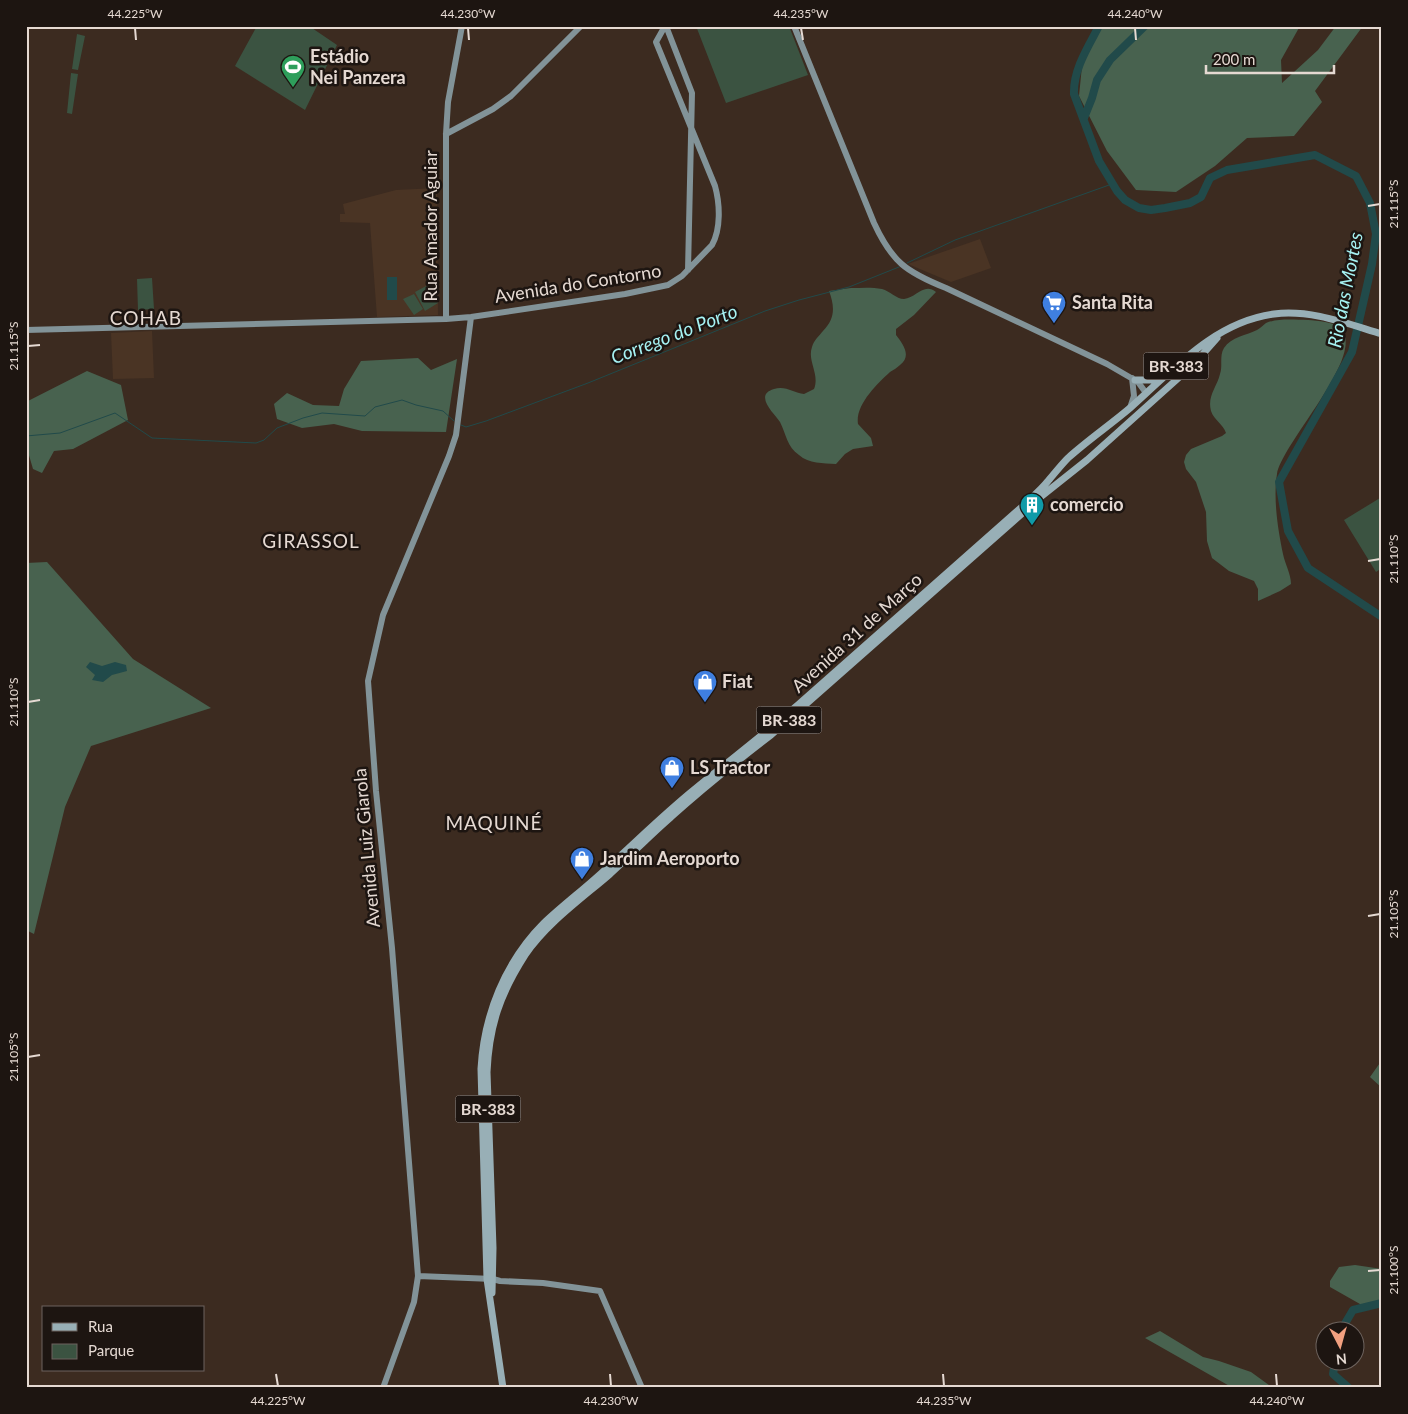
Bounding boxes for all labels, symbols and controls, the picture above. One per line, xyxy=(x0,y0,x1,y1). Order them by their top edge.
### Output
text: 44.225°W xyxy=(107,6,163,21)
text: 44.230°W xyxy=(440,6,496,21)
text: 44.235°W xyxy=(773,6,829,21)
text: 44.240°W xyxy=(1107,6,1163,21)
scale bar xyxy=(1206,42,1333,74)
place label: Estádio Nei Panzera xyxy=(310,45,406,88)
text: 200 m xyxy=(1213,50,1255,68)
sports icon: Estádio Nei Panzera xyxy=(280,54,306,88)
street label: Rua Amador Aguiar xyxy=(419,150,441,302)
text: 21.115°S xyxy=(1386,179,1401,229)
water label: Rio das Mortes xyxy=(1322,230,1367,350)
street label: Avenida do Contorno xyxy=(493,259,663,307)
supermarket icon: Santa Rita xyxy=(1041,290,1067,324)
place label: Santa Rita xyxy=(1072,291,1153,313)
water label: Corrego do Porto xyxy=(607,299,741,368)
district label: COHAB xyxy=(110,306,182,329)
text: 21.115°S xyxy=(6,321,21,371)
road number: BR-383 xyxy=(1144,352,1208,380)
building icon: comercio xyxy=(1019,492,1045,526)
place label: comercio xyxy=(1050,493,1124,515)
district label: GIRASSOL xyxy=(262,529,360,552)
text: 21.110°S xyxy=(1386,534,1401,584)
street label: Avenida 31 de Março xyxy=(787,568,926,697)
shop icon: Fiat xyxy=(692,669,718,703)
place label: Fiat xyxy=(722,670,753,692)
text: 21.110°S xyxy=(6,677,21,727)
road number: BR-383 xyxy=(756,706,822,734)
shop icon: LS Tractor xyxy=(659,755,685,789)
place label: LS Tractor xyxy=(690,756,770,778)
street label: Avenida Luiz Giarola xyxy=(348,768,384,929)
district label: MAQUINÉ xyxy=(445,811,543,834)
shop icon: Jardim Aeroporto xyxy=(569,846,595,880)
place label: Jardim Aeroporto xyxy=(600,847,740,869)
text: 21.105°S xyxy=(1386,889,1401,939)
text: 21.105°S xyxy=(6,1032,21,1082)
road number: BR-383 xyxy=(456,1096,520,1122)
text: 21.100°S xyxy=(1386,1245,1401,1295)
legend xyxy=(42,1306,205,1372)
text: Rua xyxy=(88,1317,113,1335)
north arrow xyxy=(1316,1322,1366,1372)
text: Parque xyxy=(88,1341,134,1359)
text: N xyxy=(1335,1350,1348,1368)
text: 44.225°W xyxy=(250,1393,306,1408)
text: 44.230°W xyxy=(583,1393,639,1408)
text: 44.235°W xyxy=(916,1393,972,1408)
text: 44.240°W xyxy=(1249,1393,1305,1408)

